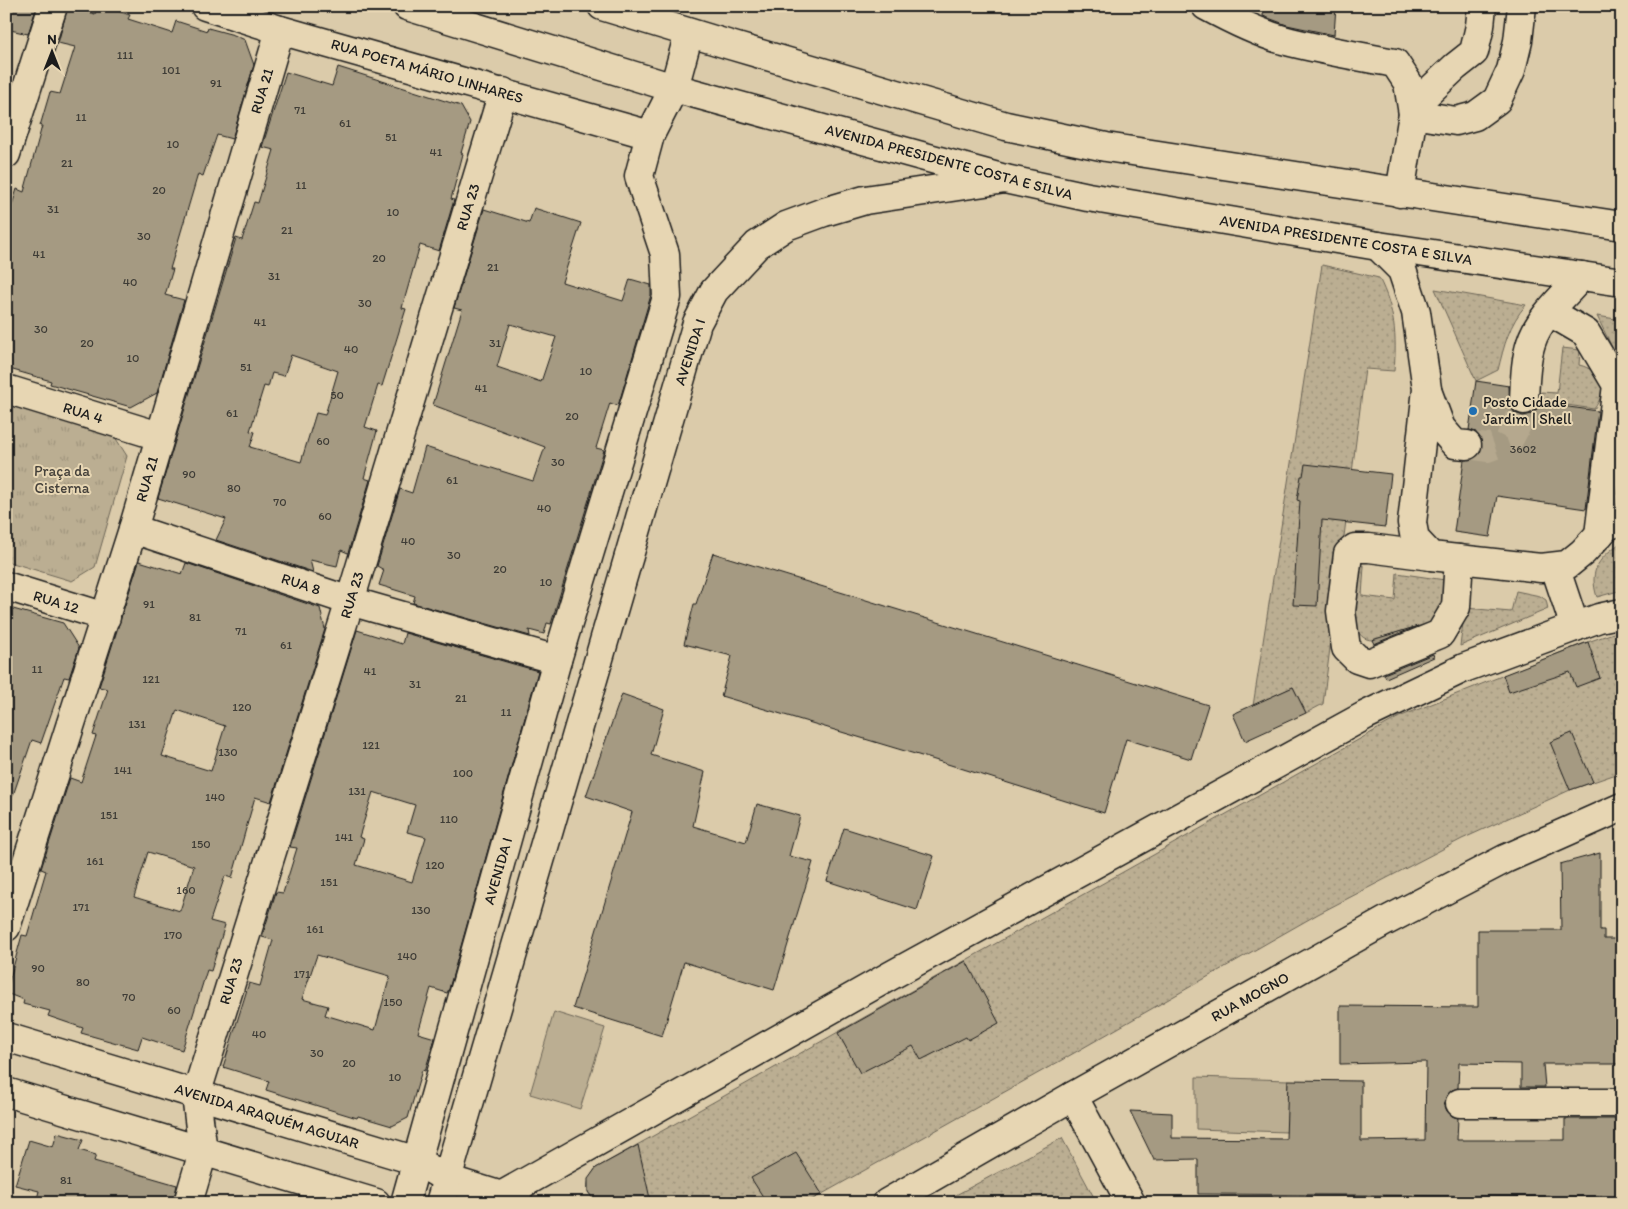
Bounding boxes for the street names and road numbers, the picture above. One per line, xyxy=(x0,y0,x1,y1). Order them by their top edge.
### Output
street label: RUA POETA MÁRIO LINHARES xyxy=(329,35,525,107)
street label: RUA 21 xyxy=(247,66,277,116)
street label: AVENIDA PRESIDENTE COSTA E SILVA xyxy=(823,120,1075,204)
street label: RUA 23 xyxy=(452,181,484,233)
street label: AVENIDA PRESIDENTE COSTA E SILVA xyxy=(1218,211,1474,269)
street label: AVENIDA I xyxy=(671,316,709,388)
street label: RUA 4 xyxy=(61,398,105,428)
street label: RUA 21 xyxy=(132,454,162,504)
street label: RUA 8 xyxy=(279,569,323,599)
street label: RUA 23 xyxy=(336,569,368,621)
street label: RUA 12 xyxy=(31,587,81,617)
street label: AVENIDA I xyxy=(480,835,516,907)
street label: RUA 23 xyxy=(215,955,247,1007)
street label: RUA MOGNO xyxy=(1208,968,1292,1026)
street label: AVENIDA ARAQUÉM AGUIAR xyxy=(173,1079,362,1153)

